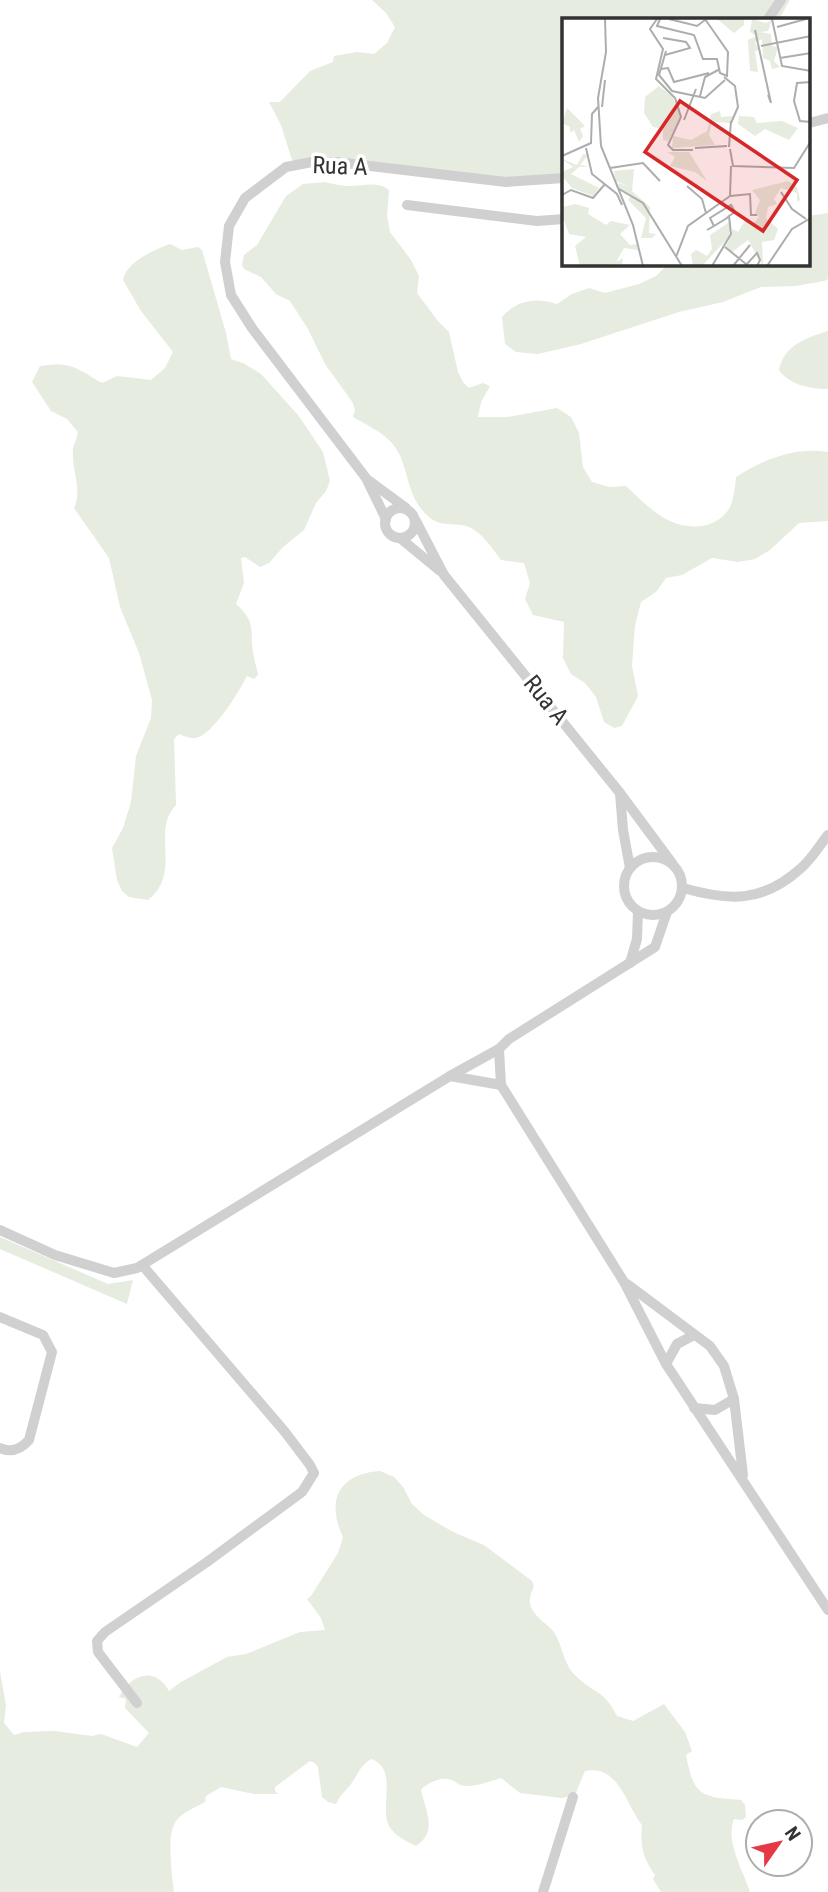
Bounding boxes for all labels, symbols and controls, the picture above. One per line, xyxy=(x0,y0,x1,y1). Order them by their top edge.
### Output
inset map xyxy=(562,18,810,266)
street label: Rua A xyxy=(312,151,368,181)
street label: Rua A xyxy=(518,670,574,730)
north arrow xyxy=(744,1808,814,1878)
text: N xyxy=(780,1823,805,1845)

